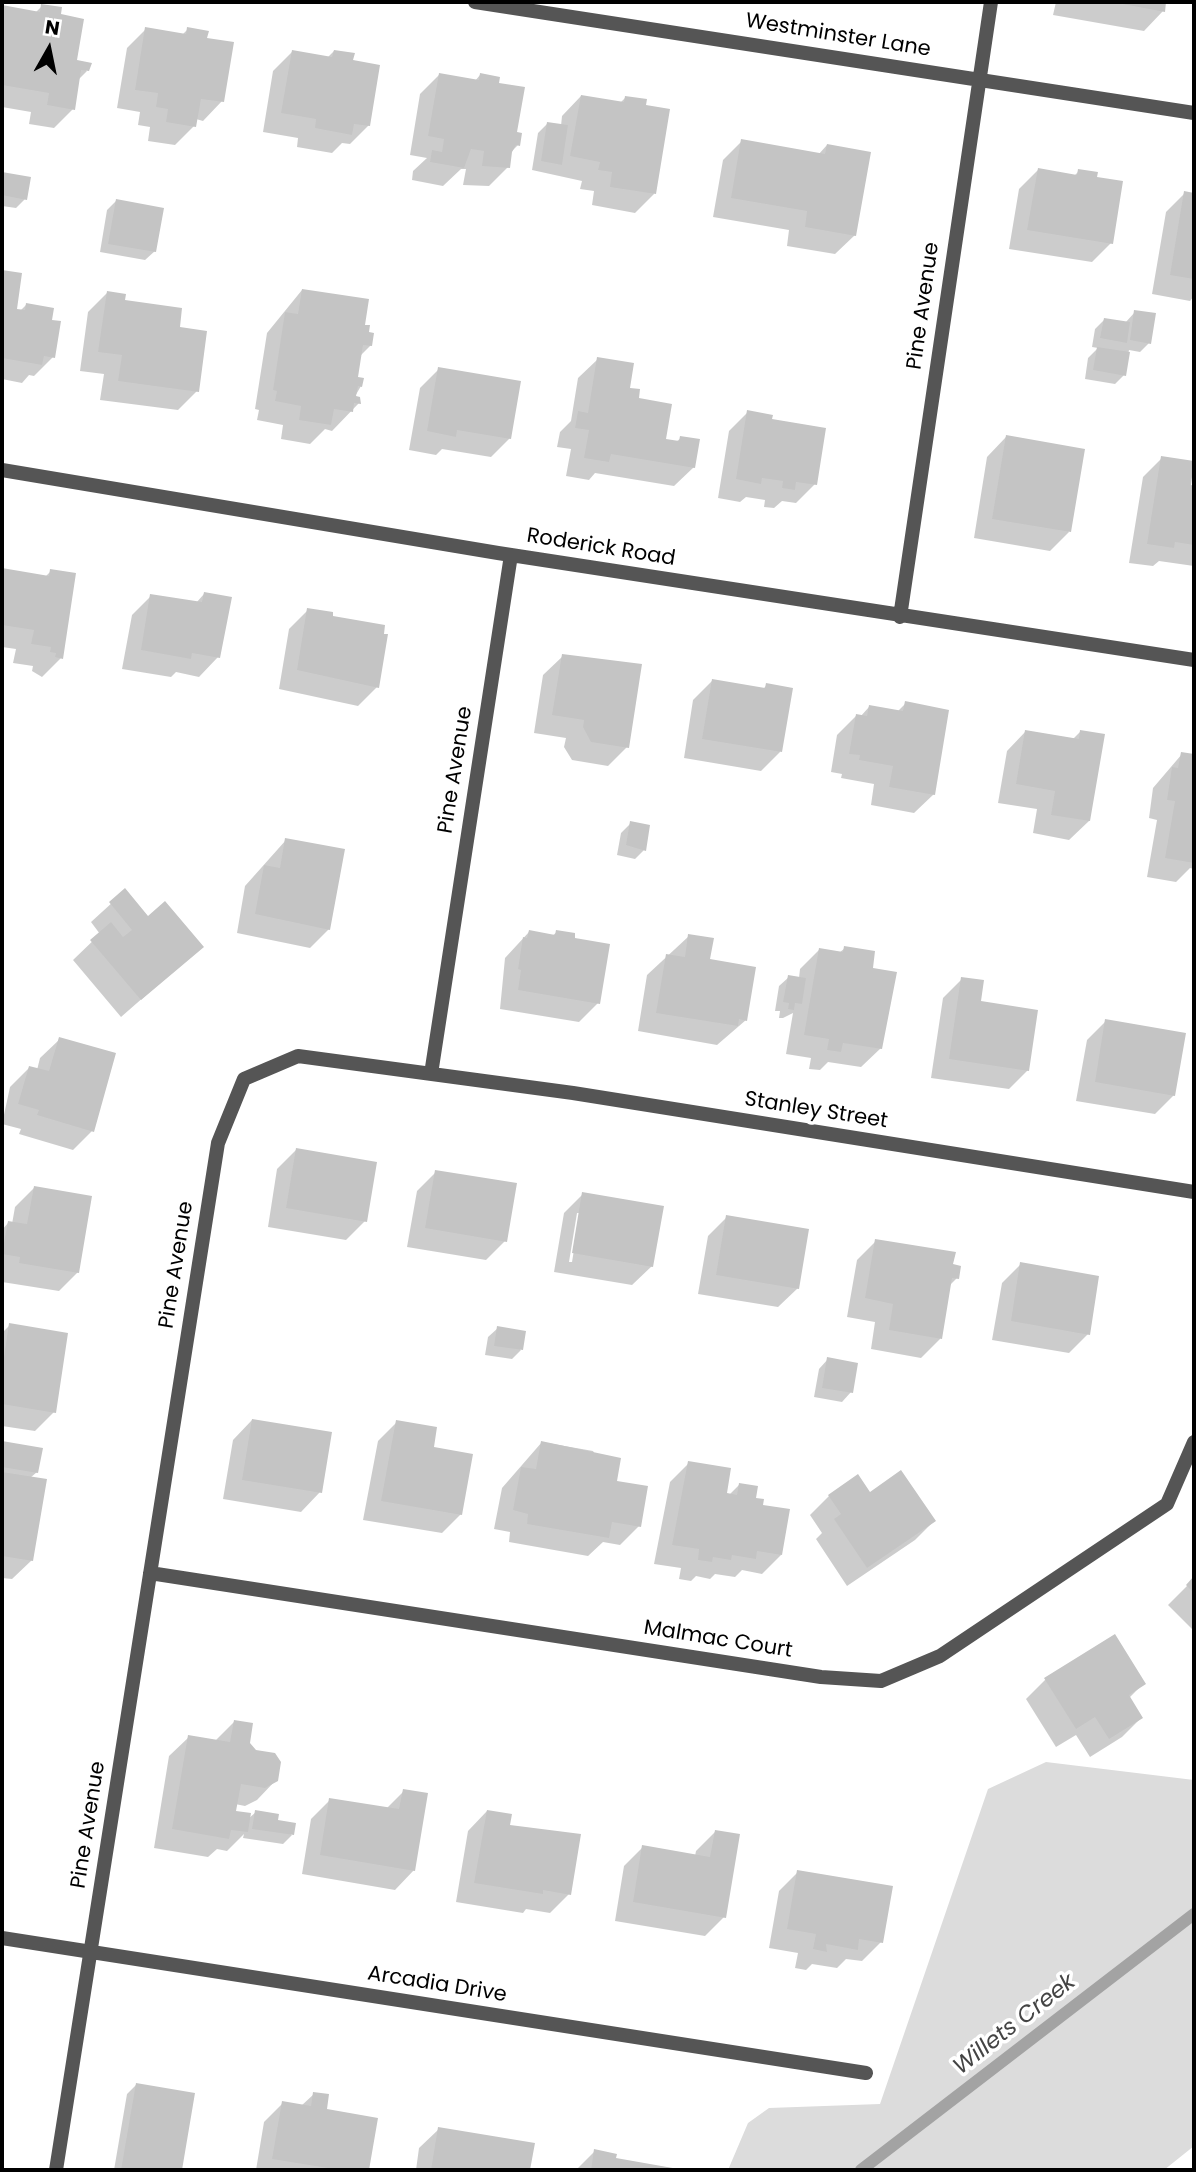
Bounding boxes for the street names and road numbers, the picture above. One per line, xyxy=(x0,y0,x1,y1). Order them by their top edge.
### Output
street label: Westminster Lane xyxy=(744,9,932,63)
street label: Pine Avenue xyxy=(903,241,945,371)
street label: Roderick Road xyxy=(525,524,677,572)
street label: Pine Avenue xyxy=(434,705,478,835)
street label: Stanley Street xyxy=(743,1087,889,1135)
street label: Pine Avenue xyxy=(155,1200,199,1330)
street label: Malmac Court xyxy=(642,1616,794,1664)
street label: Pine Avenue xyxy=(67,1760,111,1890)
street label: Arcadia Drive xyxy=(366,1962,508,2008)

